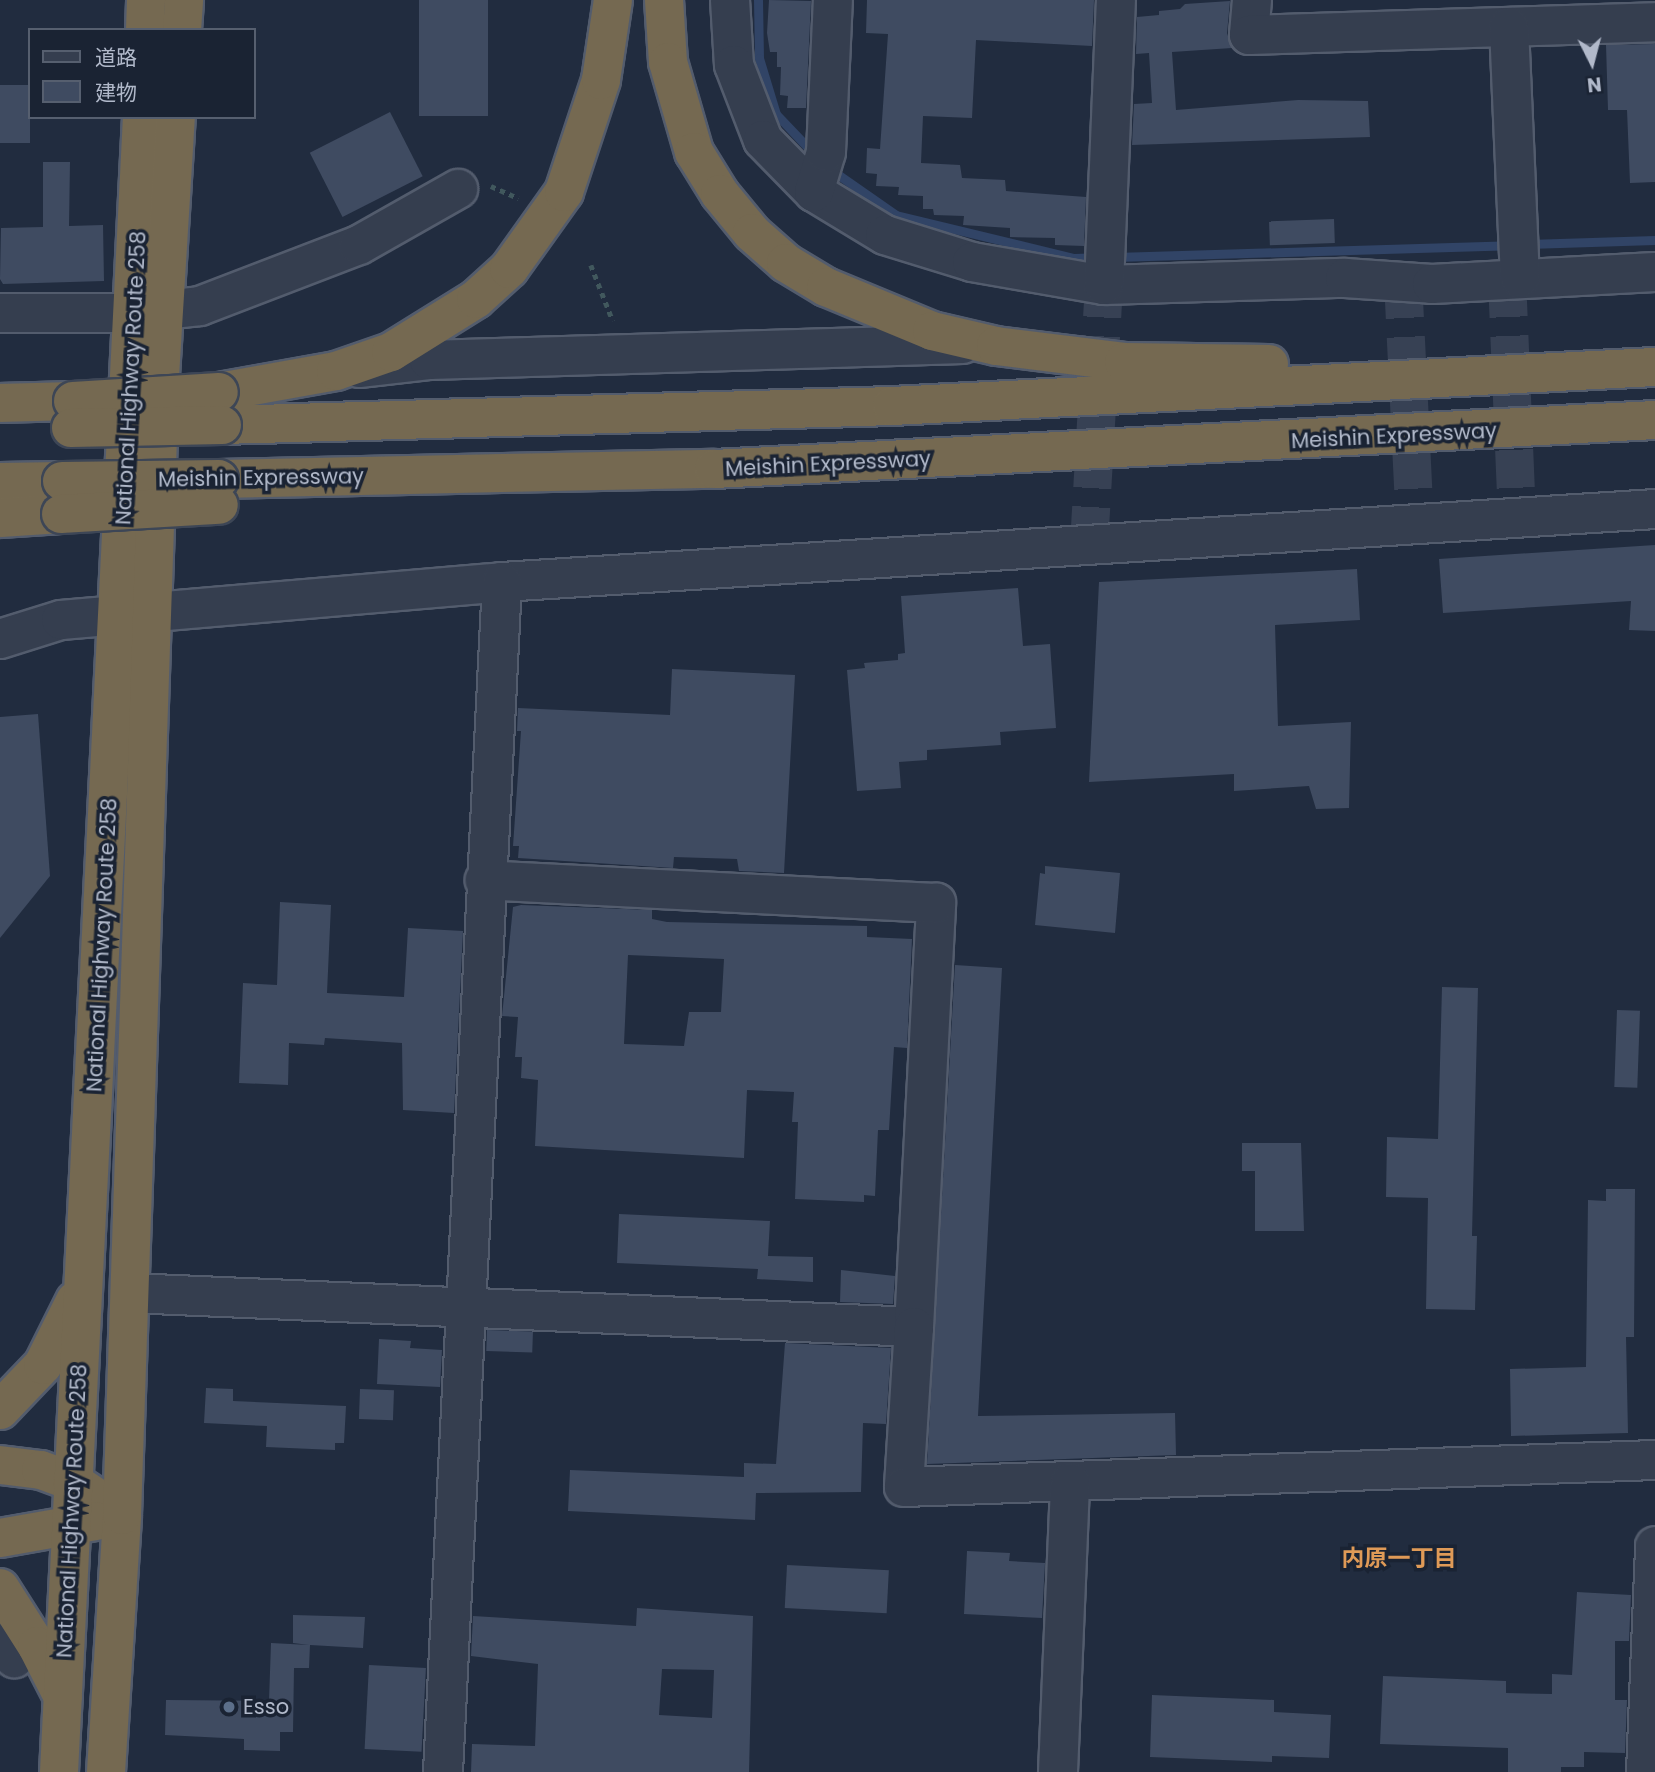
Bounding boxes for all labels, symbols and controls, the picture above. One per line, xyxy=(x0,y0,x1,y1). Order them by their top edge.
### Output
legend xyxy=(28,28,256,119)
north arrow xyxy=(1557,28,1627,98)
text: 道路 xyxy=(95,43,137,72)
text: N xyxy=(1586,70,1603,99)
text: 建物 xyxy=(95,78,137,107)
street label: National Highway Route 258 xyxy=(111,230,151,526)
street label: Meishin Expressway xyxy=(1291,418,1497,454)
street label: Meishin Expressway xyxy=(725,446,931,482)
street label: Meishin Expressway xyxy=(158,464,364,492)
street label: National Highway Route 258 xyxy=(82,797,122,1093)
street label: National Highway Route 258 xyxy=(52,1363,92,1659)
district label: 内原一丁目 xyxy=(1342,1544,1456,1572)
place label: Esso xyxy=(243,1694,289,1720)
marker: Esso xyxy=(221,1699,237,1715)

